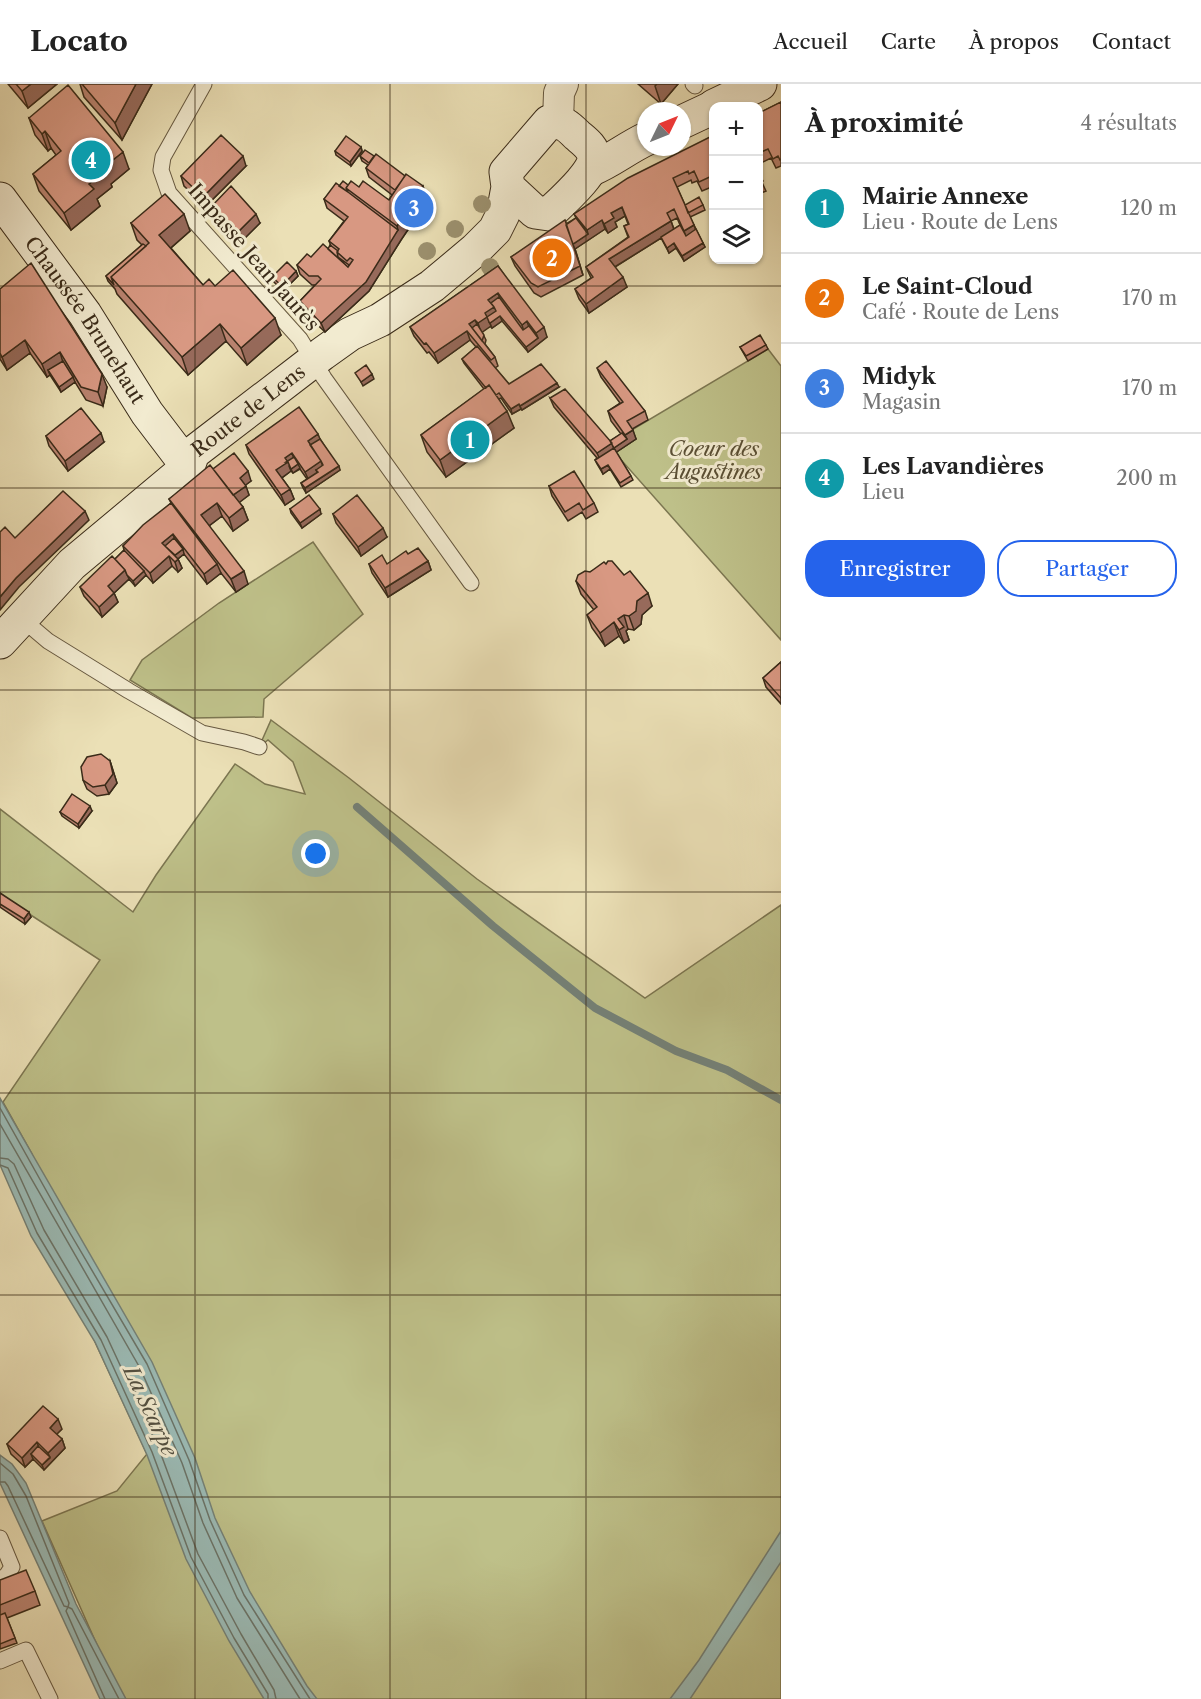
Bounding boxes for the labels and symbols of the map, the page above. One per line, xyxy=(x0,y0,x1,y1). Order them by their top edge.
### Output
north arrow xyxy=(637,102,691,156)
pin: 4 xyxy=(72,138,110,182)
street label: Impasse Jean Jaurès xyxy=(184,178,324,336)
pin: 3 xyxy=(394,186,434,230)
street label: Chaussée Brunehaut xyxy=(20,232,150,408)
pin: 2 xyxy=(532,236,572,280)
street label: Route de Lens xyxy=(187,359,310,462)
pin: 1 xyxy=(450,418,490,462)
park label: Coeur des Augustines xyxy=(663,437,763,484)
your location xyxy=(301,839,330,868)
water label: La Scarpe xyxy=(118,1360,183,1461)

